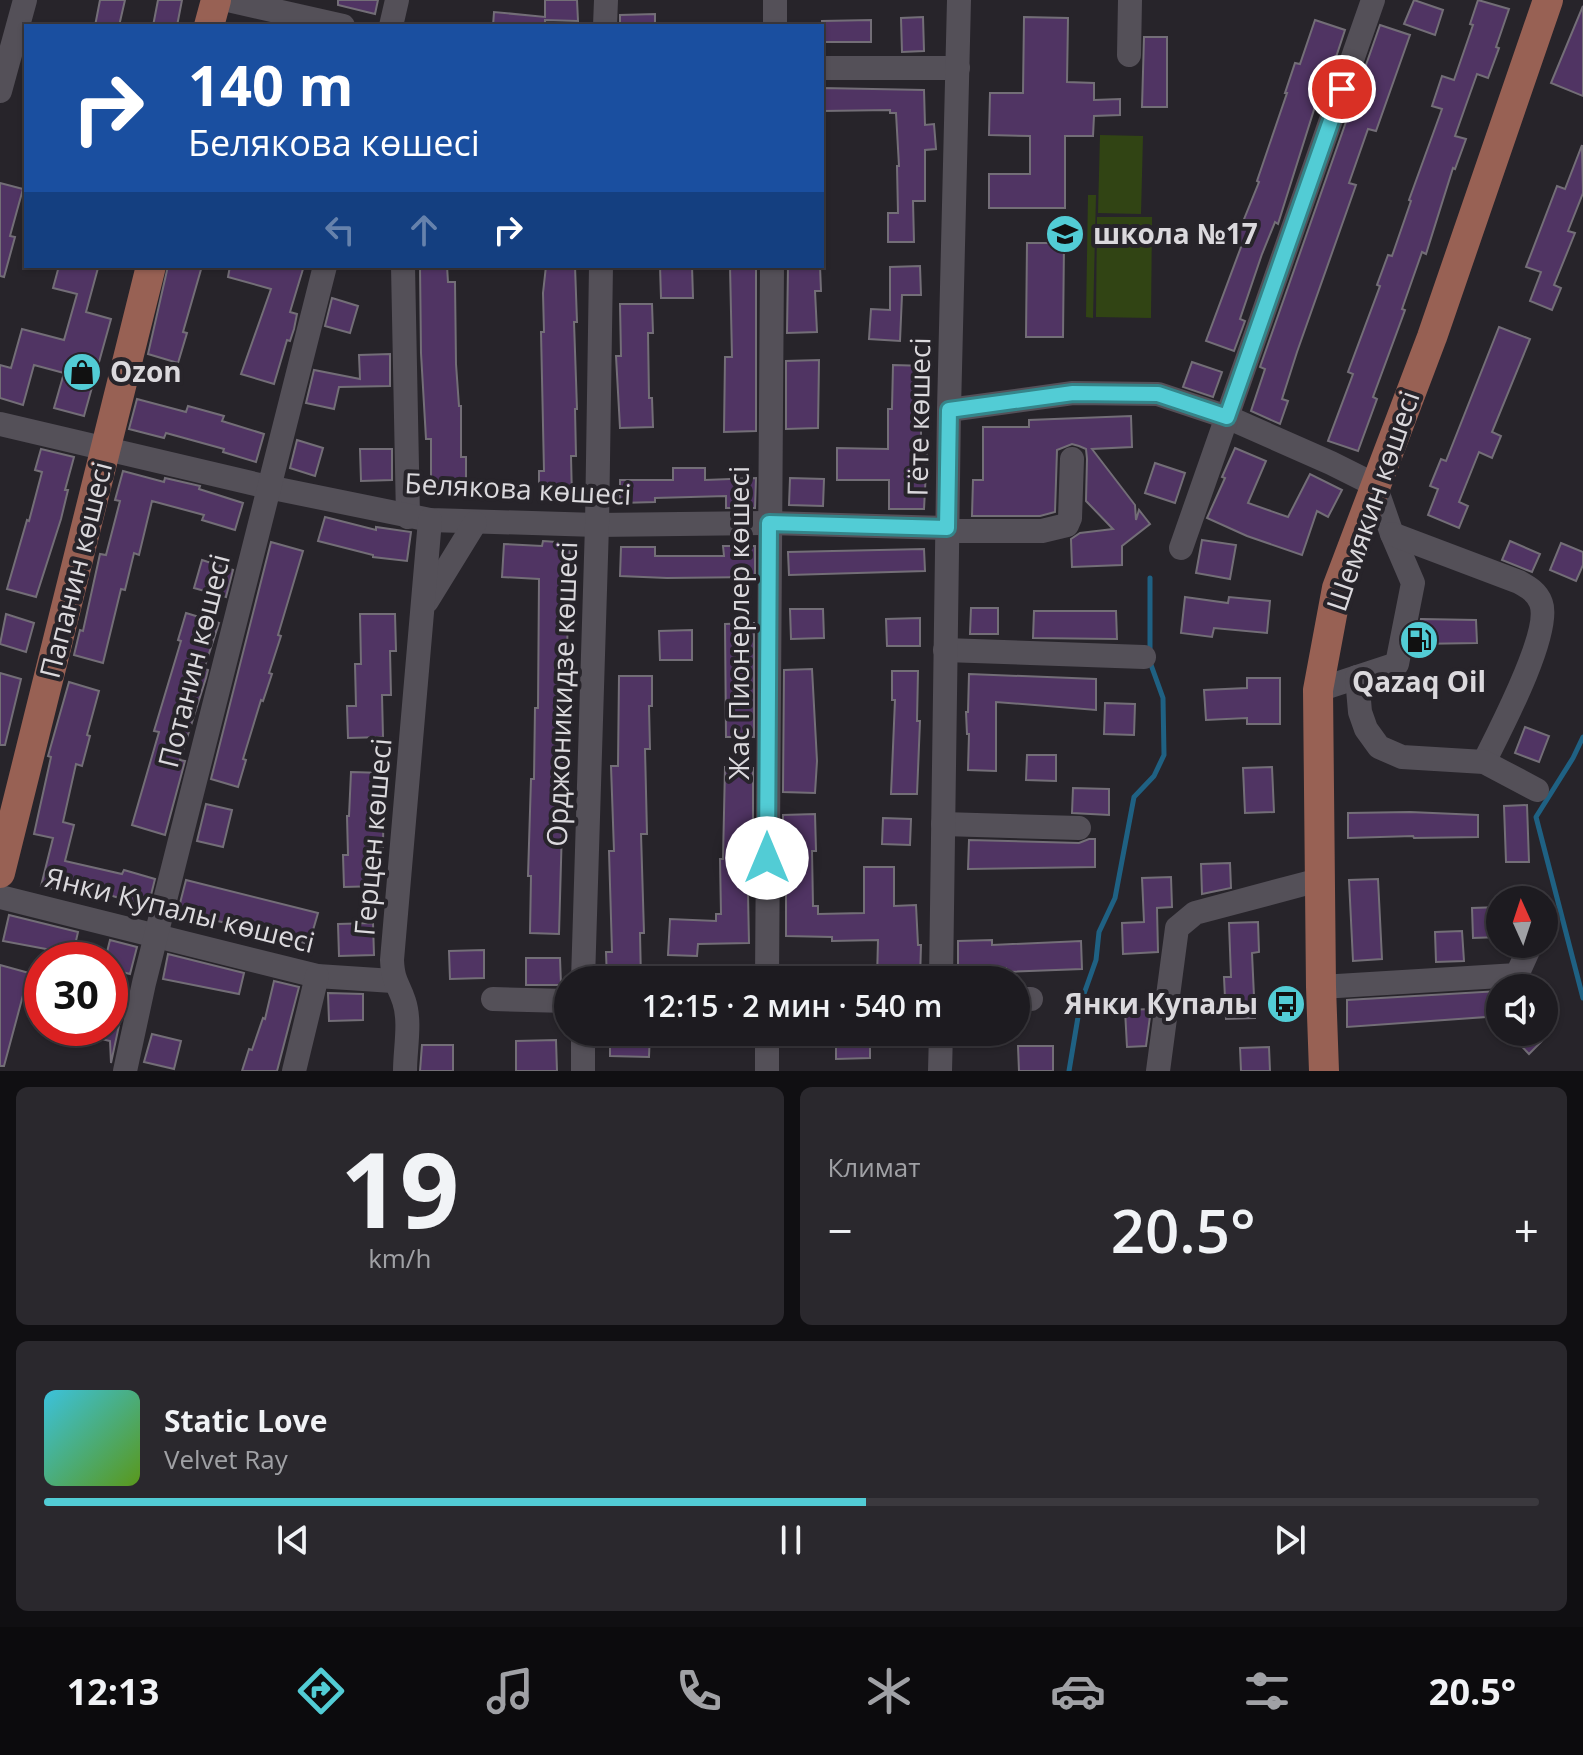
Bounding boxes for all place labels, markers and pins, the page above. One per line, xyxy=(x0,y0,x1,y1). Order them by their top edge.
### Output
pin xyxy=(1308,55,1376,123)
school or university icon: школа №17 xyxy=(1044,213,1086,255)
place label: школа №17 xyxy=(1093,214,1258,252)
shop icon: Ozon xyxy=(61,351,103,393)
place label: Ozon xyxy=(110,352,182,390)
fuel station icon: Qazaq Oil xyxy=(1398,619,1440,661)
place label: Qazaq Oil xyxy=(1352,662,1486,700)
bus stop icon: Янки Купалы xyxy=(1265,983,1307,1025)
place label: Янки Купалы xyxy=(1063,984,1258,1022)

